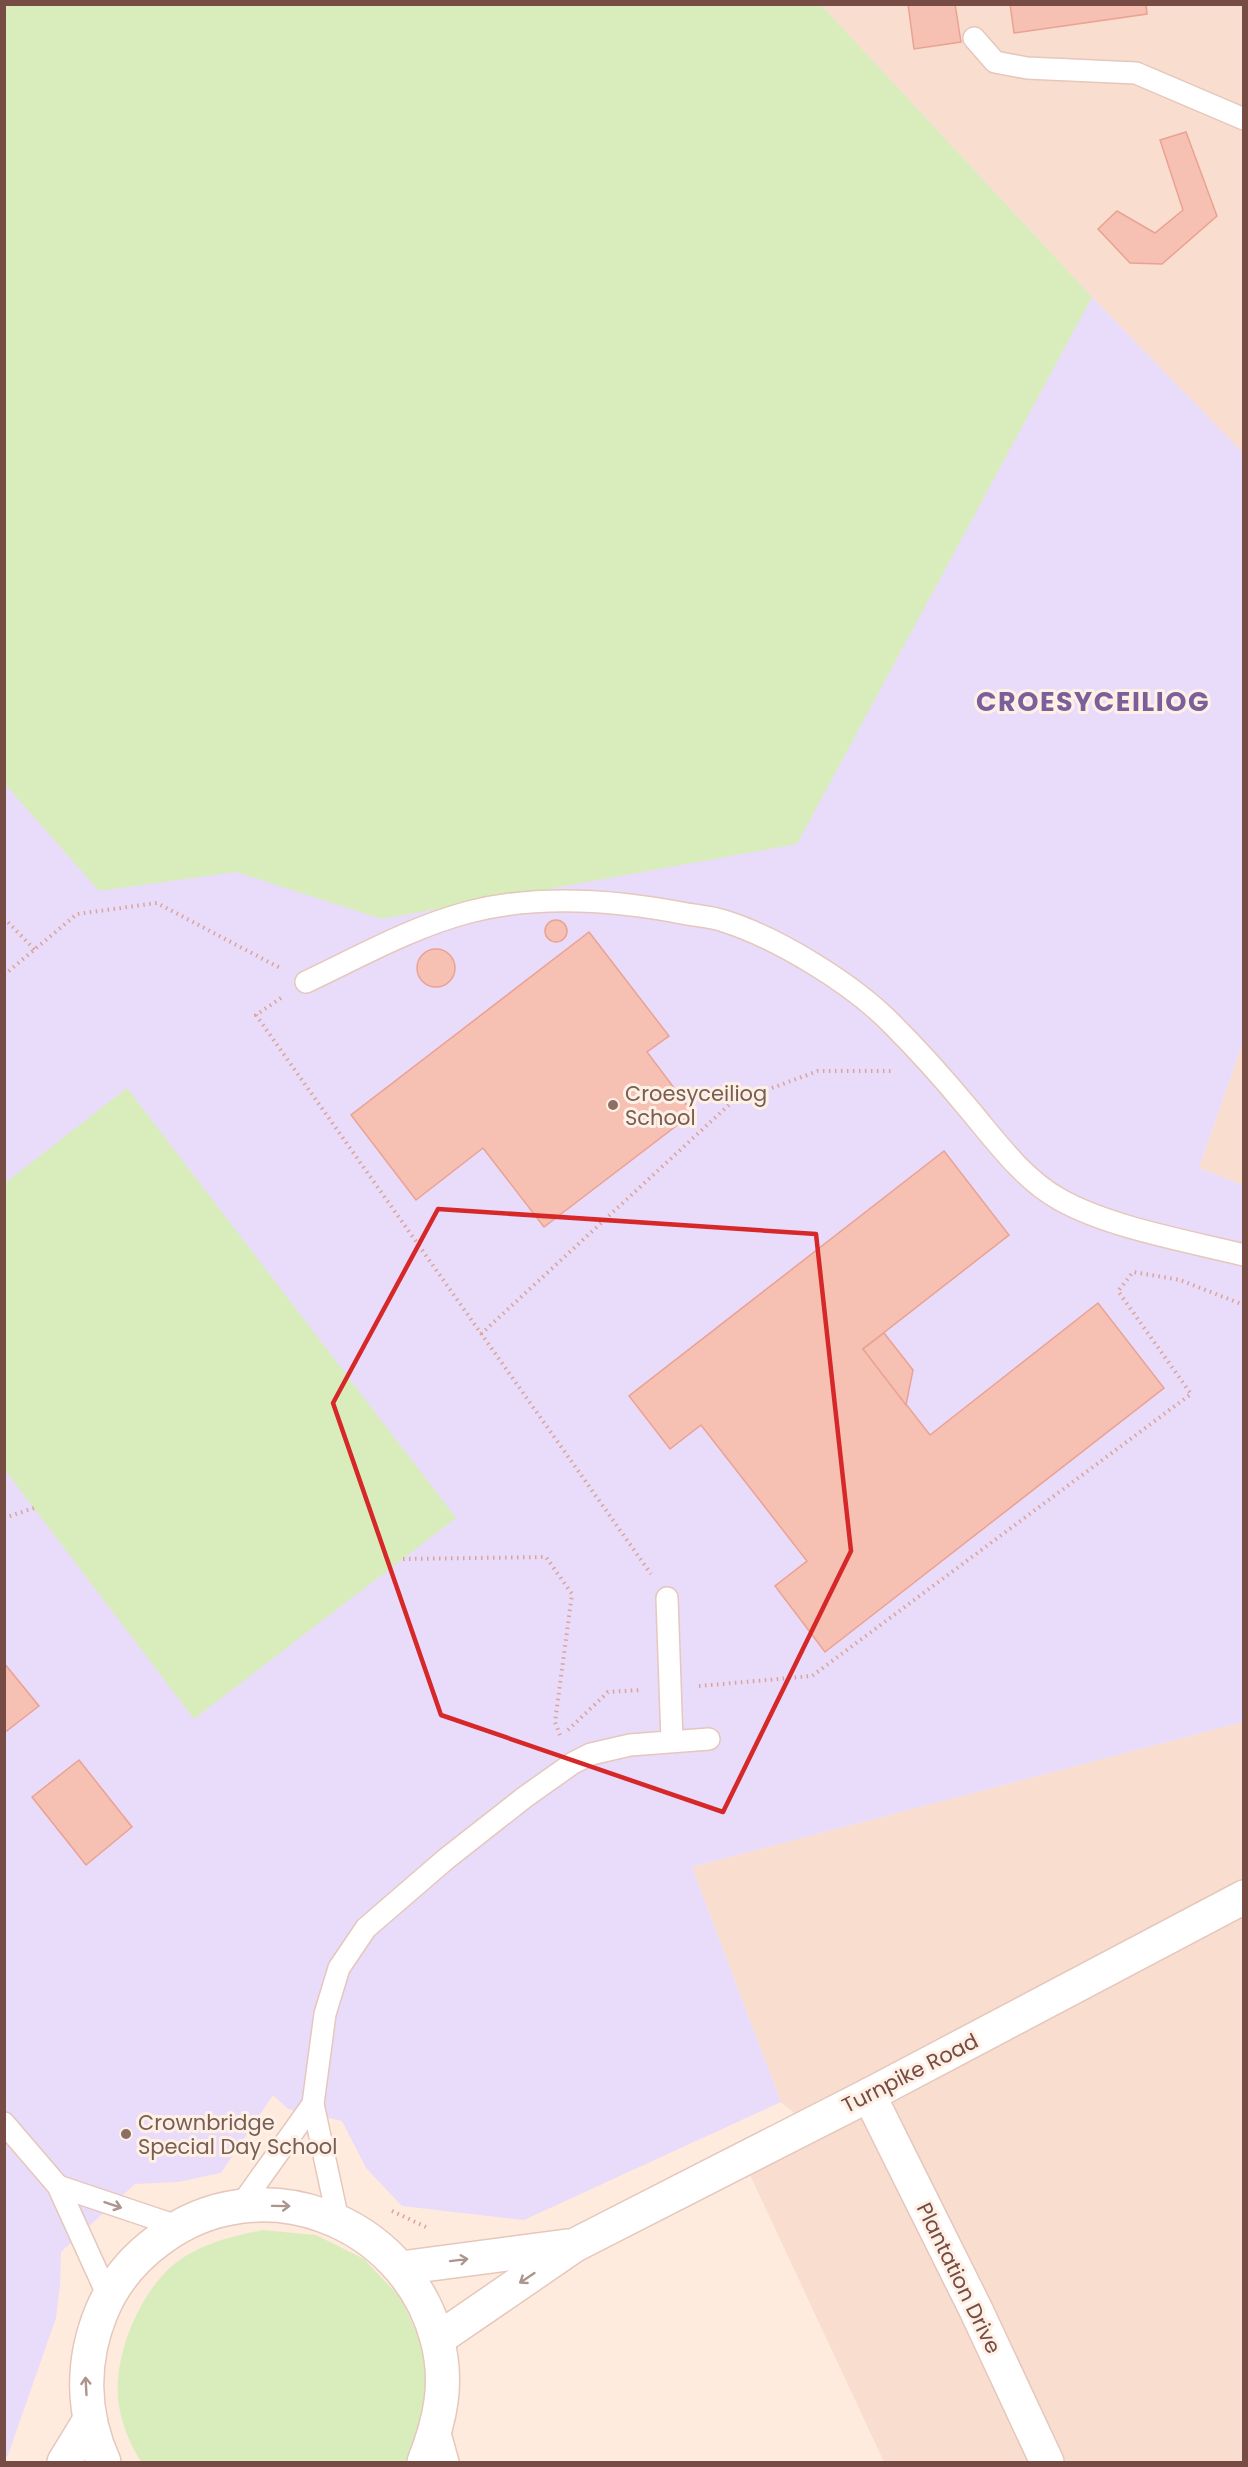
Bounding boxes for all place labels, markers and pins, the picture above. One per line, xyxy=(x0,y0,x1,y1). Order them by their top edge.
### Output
place label: Croesyceiliog School xyxy=(625,1079,767,1132)
marker: Croesyceiliog School xyxy=(606,1098,620,1112)
place label: Crownbridge Special Day School xyxy=(138,2108,337,2161)
marker: Crownbridge Special Day School xyxy=(119,2127,133,2141)

